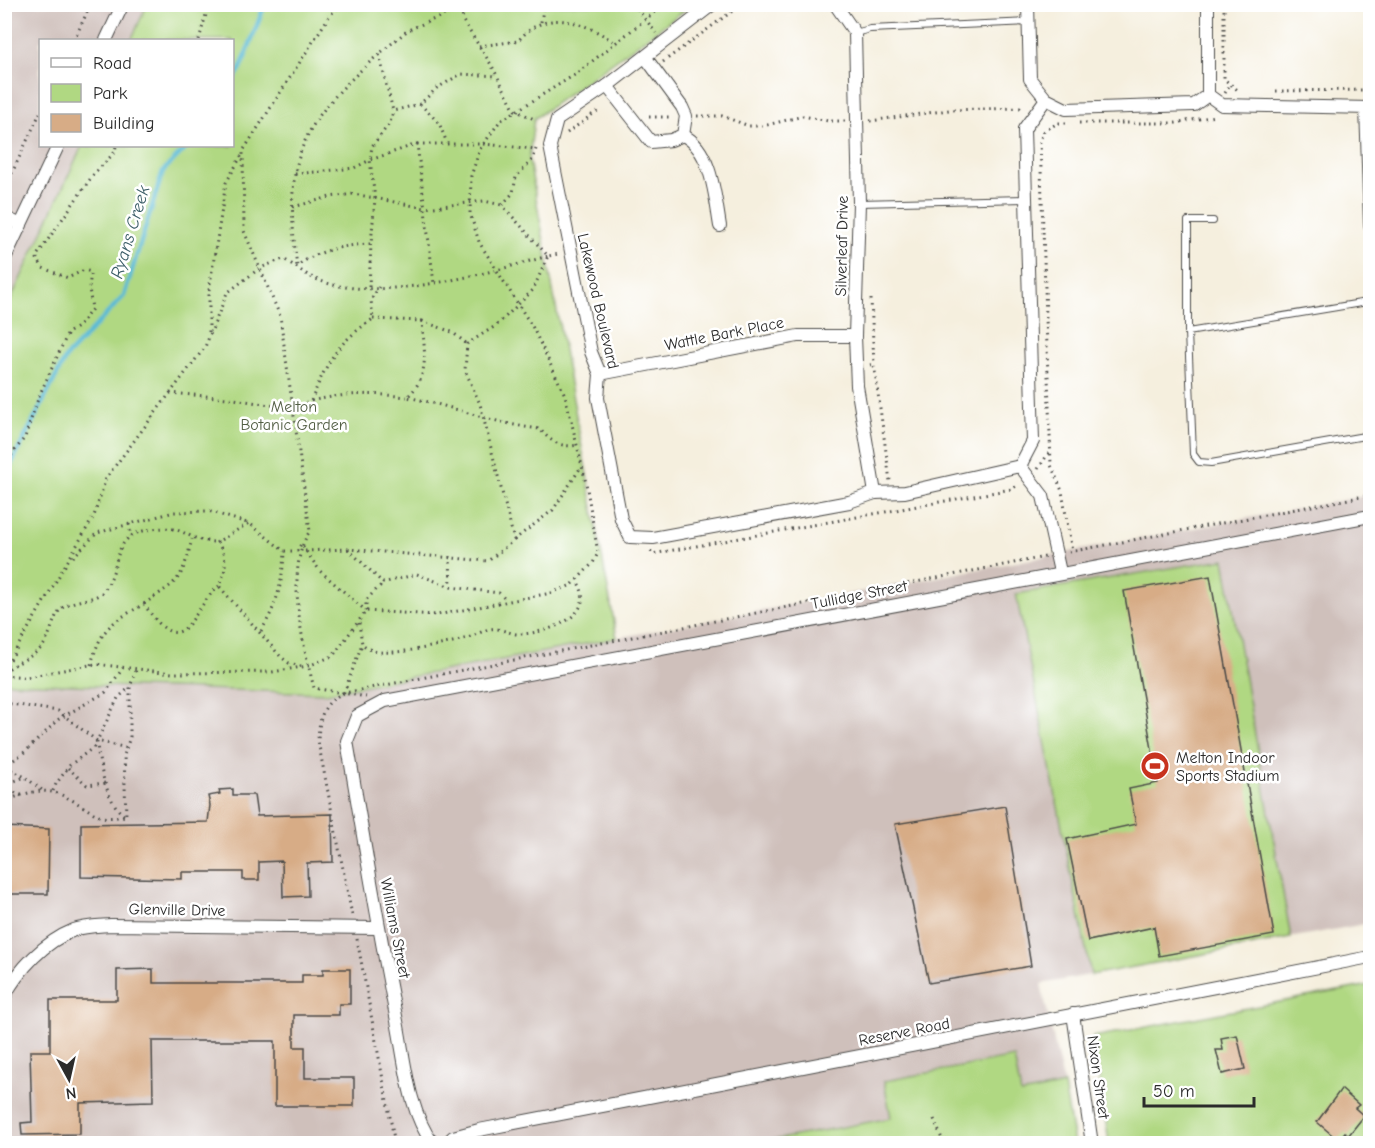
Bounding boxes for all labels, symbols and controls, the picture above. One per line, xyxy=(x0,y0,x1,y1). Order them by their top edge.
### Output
legend xyxy=(39,39,234,147)
text: Road xyxy=(93,53,132,74)
text: Park xyxy=(93,83,128,104)
text: Building xyxy=(93,113,155,134)
water label: Ryans Creek xyxy=(106,183,155,281)
street label: Silverleaf Drive xyxy=(832,196,852,297)
street label: Lakewood Boulevard xyxy=(574,232,622,371)
street label: Wattle Bark Place xyxy=(663,314,785,354)
park label: Melton Botanic Garden xyxy=(240,398,348,434)
street label: Tullidge Street xyxy=(810,577,909,613)
place label: Melton Indoor Sports Stadium xyxy=(1176,749,1279,785)
sports icon: Melton Indoor Sports Stadium xyxy=(1139,750,1171,782)
street label: Williams Street xyxy=(376,877,414,980)
street label: Glenville Drive xyxy=(128,900,226,920)
street label: Reserve Road xyxy=(857,1014,951,1050)
street label: Nixon Street xyxy=(1083,1034,1113,1120)
north arrow xyxy=(39,1049,99,1109)
scale bar xyxy=(1144,1070,1254,1108)
text: 50 m xyxy=(1153,1081,1195,1102)
text: N xyxy=(65,1083,77,1103)

